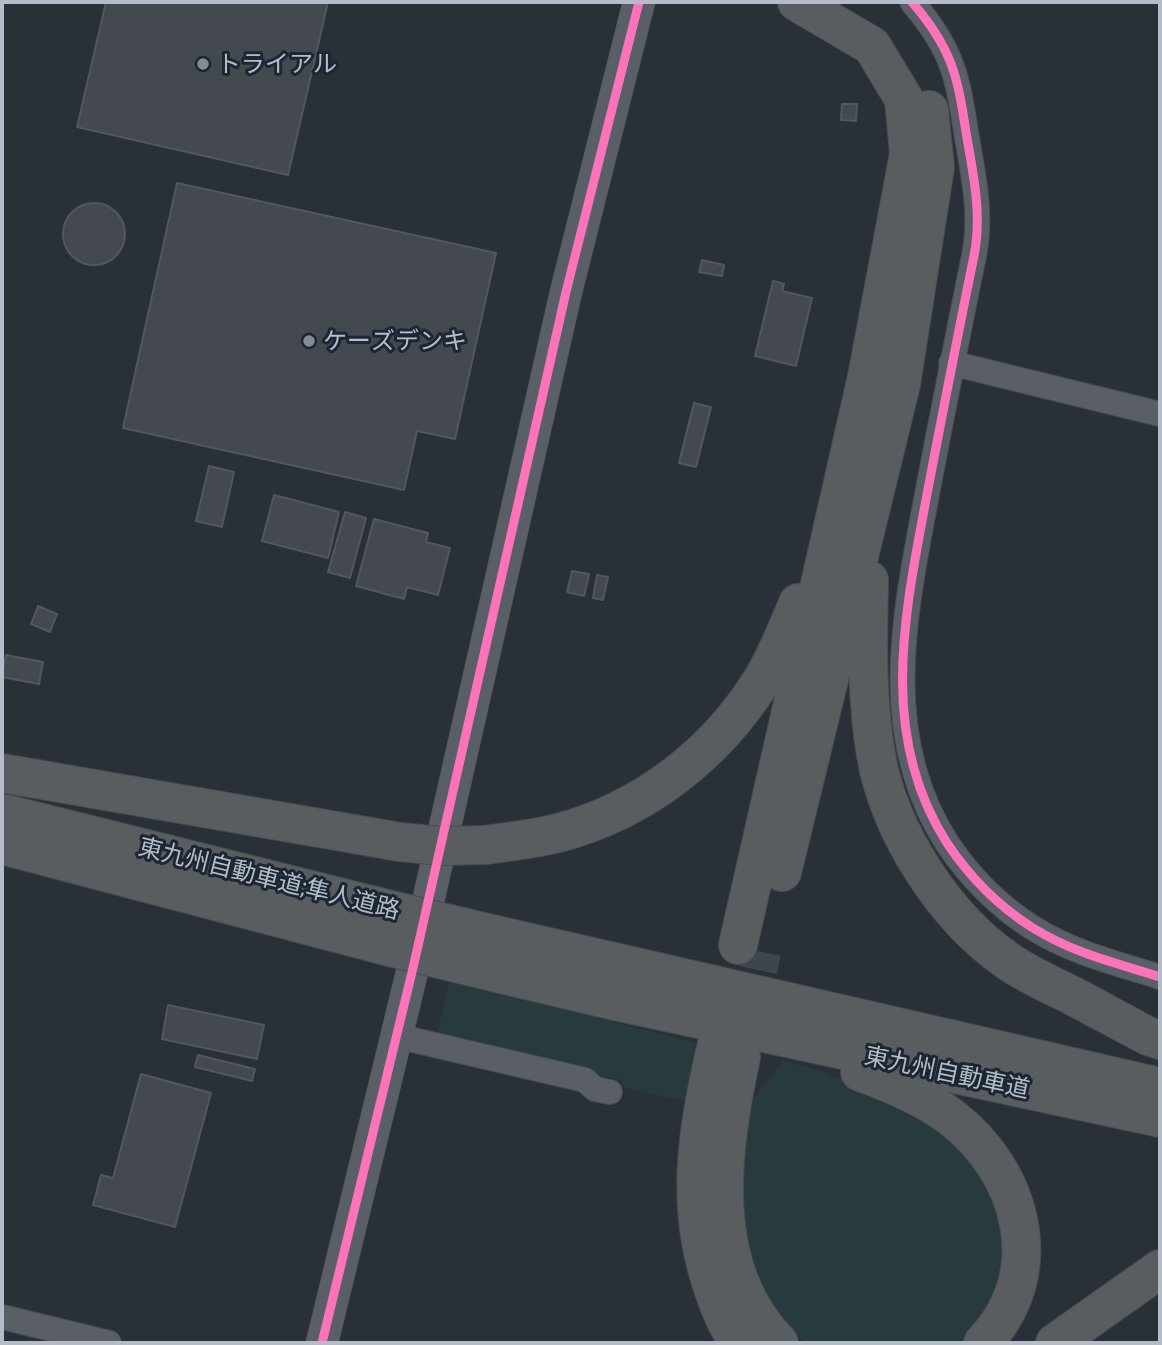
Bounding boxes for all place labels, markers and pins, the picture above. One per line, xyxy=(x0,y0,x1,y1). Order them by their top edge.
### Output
place label: トライアル xyxy=(217,50,337,78)
marker: トライアル xyxy=(195,56,211,72)
place label: ケーズデンキ xyxy=(323,327,467,355)
marker: ケーズデンキ xyxy=(301,333,317,349)

